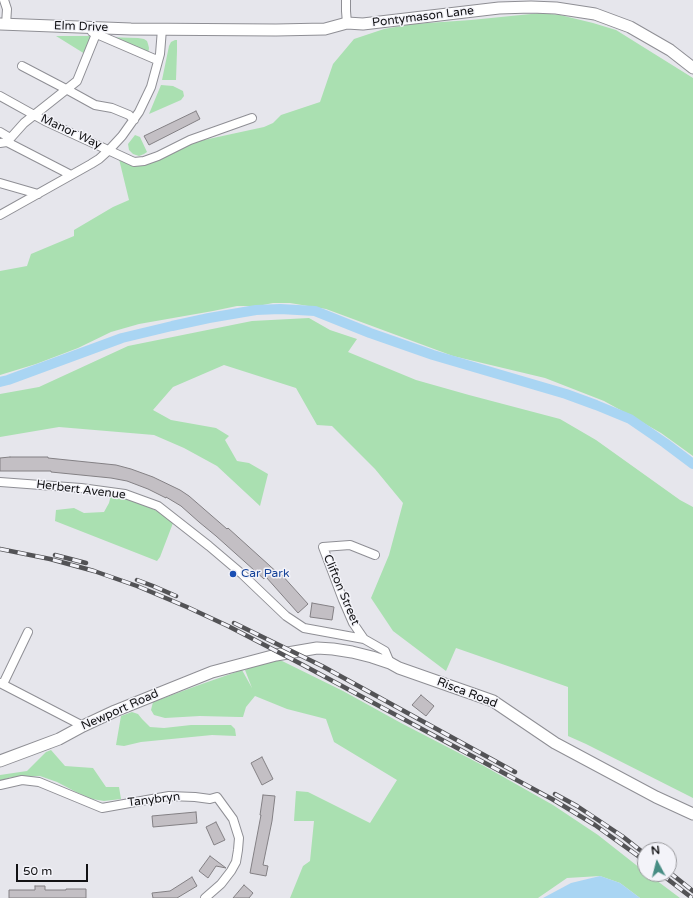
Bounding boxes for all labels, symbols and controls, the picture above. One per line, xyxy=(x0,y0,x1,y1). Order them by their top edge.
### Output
street label: Pontymason Lane xyxy=(371,4,475,30)
street label: Elm Drive xyxy=(54,19,108,35)
street label: Manor Way xyxy=(38,112,104,152)
street label: Herbert Avenue xyxy=(36,477,126,503)
street label: Clifton Street xyxy=(320,553,362,627)
place label: Car Park xyxy=(241,567,289,581)
marker: Car Park xyxy=(228,569,238,579)
street label: Risca Road xyxy=(435,675,499,711)
street label: Newport Road xyxy=(79,687,161,733)
street label: Tanybryn xyxy=(127,790,181,810)
north arrow xyxy=(637,842,677,882)
text: N xyxy=(650,844,661,858)
scale bar xyxy=(18,856,90,882)
text: 50 m xyxy=(23,864,52,878)

